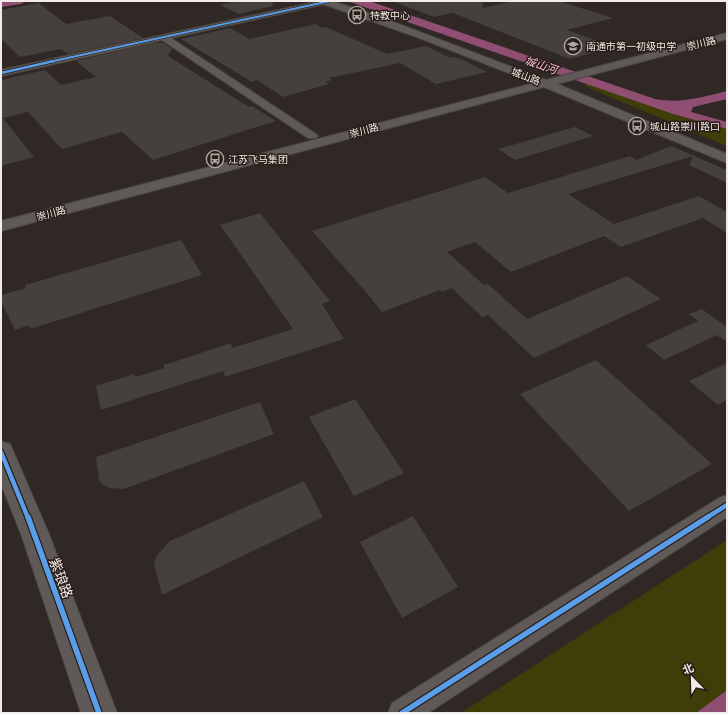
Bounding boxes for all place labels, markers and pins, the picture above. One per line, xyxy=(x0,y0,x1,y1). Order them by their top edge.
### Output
bus stop icon: 特教中心 xyxy=(347,5,367,25)
place label: 特教中心 xyxy=(370,9,410,22)
school or university icon: 南通市第一初级中学 xyxy=(563,36,583,56)
place label: 南通市第一初级中学 xyxy=(586,40,676,53)
bus stop icon: 城山路崇川路口 xyxy=(627,116,647,136)
place label: 城山路崇川路口 xyxy=(650,120,720,133)
bus stop icon: 江苏飞马集团 xyxy=(205,149,225,169)
place label: 江苏飞马集团 xyxy=(228,153,288,166)

